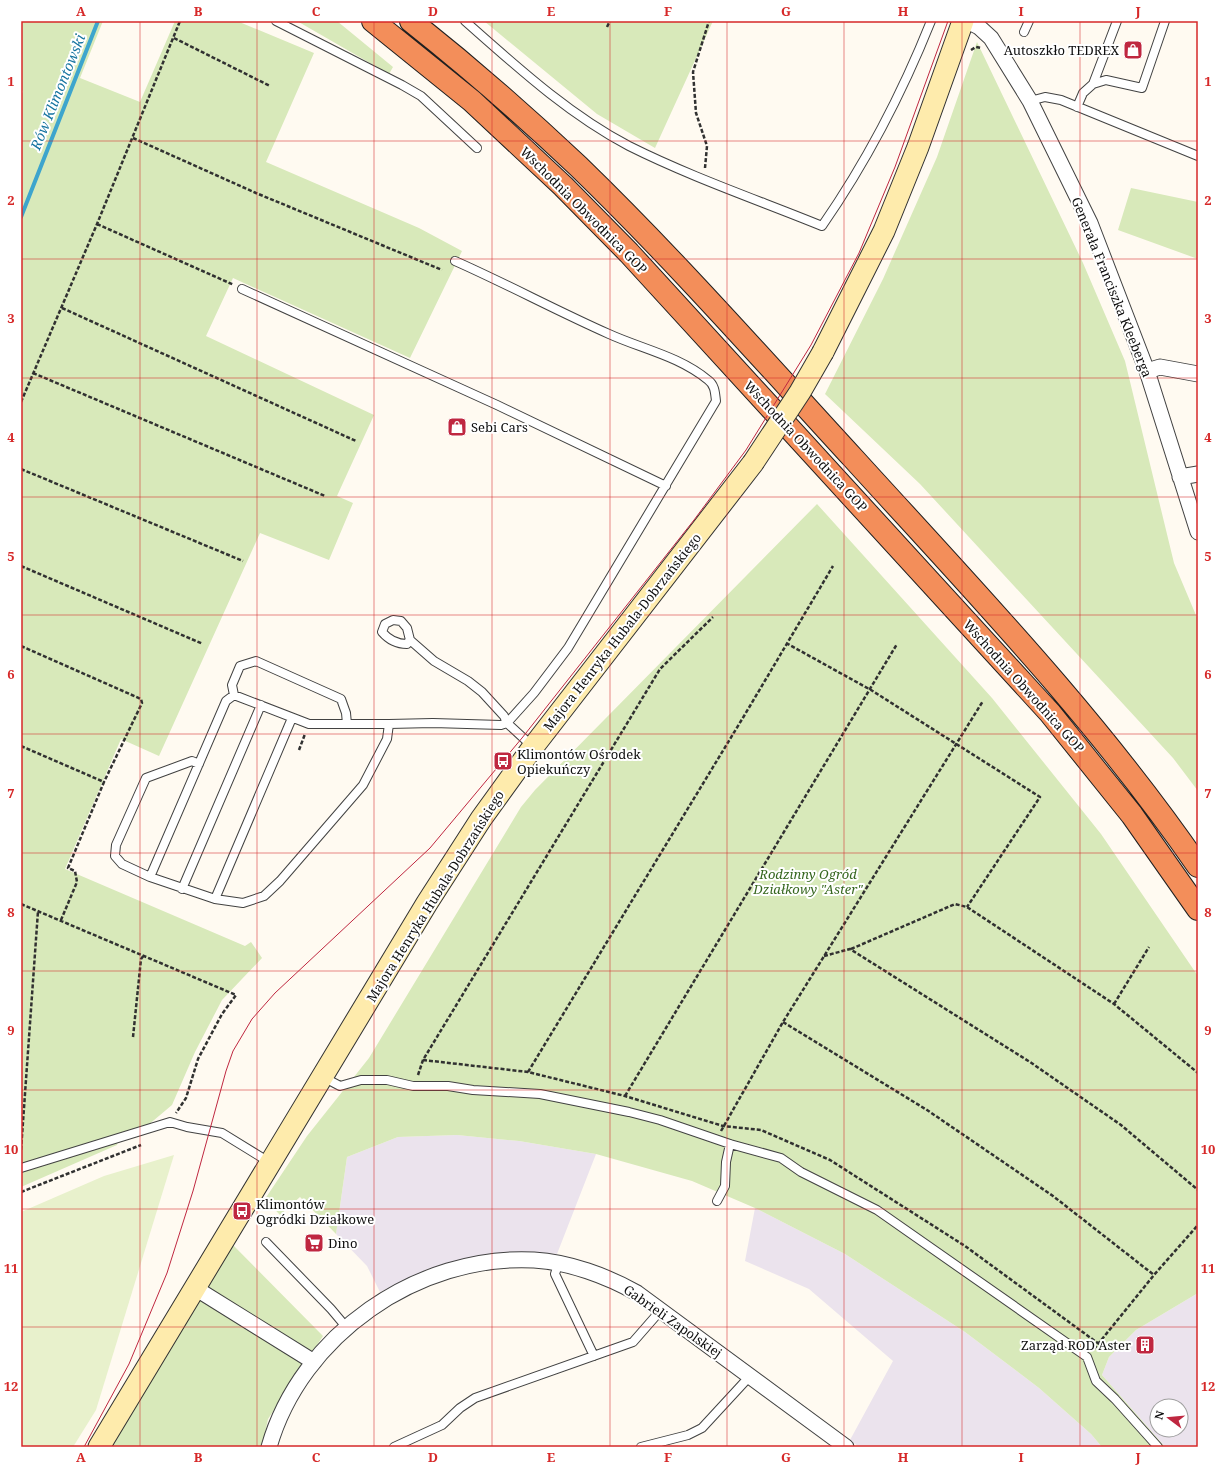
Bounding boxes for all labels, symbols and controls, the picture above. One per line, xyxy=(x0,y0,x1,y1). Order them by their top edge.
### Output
text: A xyxy=(76,2,86,20)
text: B xyxy=(194,2,203,20)
text: C xyxy=(312,2,321,20)
text: D xyxy=(428,2,438,20)
text: E xyxy=(547,2,556,20)
text: F xyxy=(664,2,672,20)
text: G xyxy=(781,2,791,20)
text: H xyxy=(898,2,909,20)
text: I xyxy=(1018,2,1024,20)
text: J xyxy=(1134,2,1141,20)
water label: Rów Klimontowski xyxy=(25,31,90,153)
shop icon: Autoszkło TEDREX xyxy=(1122,39,1144,61)
place label: Autoszkło TEDREX xyxy=(1004,41,1119,59)
text: 1 xyxy=(7,72,15,90)
text: 1 xyxy=(1204,72,1212,90)
street label: Wschodnia Obwodnica GOP xyxy=(516,142,652,278)
text: 2 xyxy=(7,191,15,209)
text: 2 xyxy=(1204,191,1212,209)
street label: Generała Franciszka Kleeberga xyxy=(1068,194,1156,380)
text: 3 xyxy=(7,309,15,327)
text: 3 xyxy=(1204,309,1212,327)
street label: Wschodnia Obwodnica GOP xyxy=(740,377,872,515)
shop icon: Sebi Cars xyxy=(446,416,468,438)
place label: Sebi Cars xyxy=(471,418,528,436)
text: 4 xyxy=(7,428,15,446)
text: 4 xyxy=(1204,428,1212,446)
street label: Majora Henryka Hubala-Dobrzańskiego xyxy=(539,529,705,735)
text: 5 xyxy=(7,547,15,565)
text: 5 xyxy=(1204,547,1212,565)
street label: Wschodnia Obwodnica GOP xyxy=(959,616,1089,756)
text: 6 xyxy=(7,665,15,683)
text: 6 xyxy=(1204,665,1212,683)
place label: Klimontów Ośrodek Opiekuńczy xyxy=(517,745,641,778)
bus stop icon: Klimontów Ośrodek Opiekuńczy xyxy=(492,750,514,772)
text: 7 xyxy=(7,784,15,802)
text: 7 xyxy=(1204,784,1212,802)
street label: Majora Henryka Hubala-Dobrzańskiego xyxy=(362,787,508,1005)
park label: Rodzinny Ogród Działkowy "Aster" xyxy=(752,865,863,898)
text: 8 xyxy=(7,903,15,921)
text: 8 xyxy=(1204,903,1212,921)
text: 9 xyxy=(7,1021,15,1039)
text: 9 xyxy=(1204,1021,1212,1039)
text: 10 xyxy=(4,1140,18,1158)
text: 10 xyxy=(1201,1140,1215,1158)
place label: Klimontów Ogródki Działkowe xyxy=(256,1195,374,1228)
bus stop icon: Klimontów Ogródki Działkowe xyxy=(231,1200,253,1222)
supermarket icon: Dino xyxy=(303,1232,325,1254)
place label: Dino xyxy=(328,1234,358,1252)
text: 11 xyxy=(4,1259,18,1277)
text: 11 xyxy=(1201,1259,1215,1277)
street label: Gabrieli Zapolskiej xyxy=(620,1280,726,1362)
building icon: Zarząd ROD Aster xyxy=(1134,1334,1156,1356)
place label: Zarząd ROD Aster xyxy=(1021,1336,1131,1354)
text: 12 xyxy=(4,1377,18,1395)
text: 12 xyxy=(1201,1377,1215,1395)
north arrow xyxy=(1149,1398,1189,1438)
text: N xyxy=(1151,1409,1167,1421)
text: A xyxy=(76,1448,86,1466)
text: B xyxy=(194,1448,203,1466)
text: C xyxy=(312,1448,321,1466)
text: D xyxy=(428,1448,438,1466)
text: E xyxy=(547,1448,556,1466)
text: F xyxy=(664,1448,672,1466)
text: G xyxy=(781,1448,791,1466)
text: H xyxy=(898,1448,909,1466)
text: I xyxy=(1018,1448,1024,1466)
text: J xyxy=(1134,1448,1141,1466)

